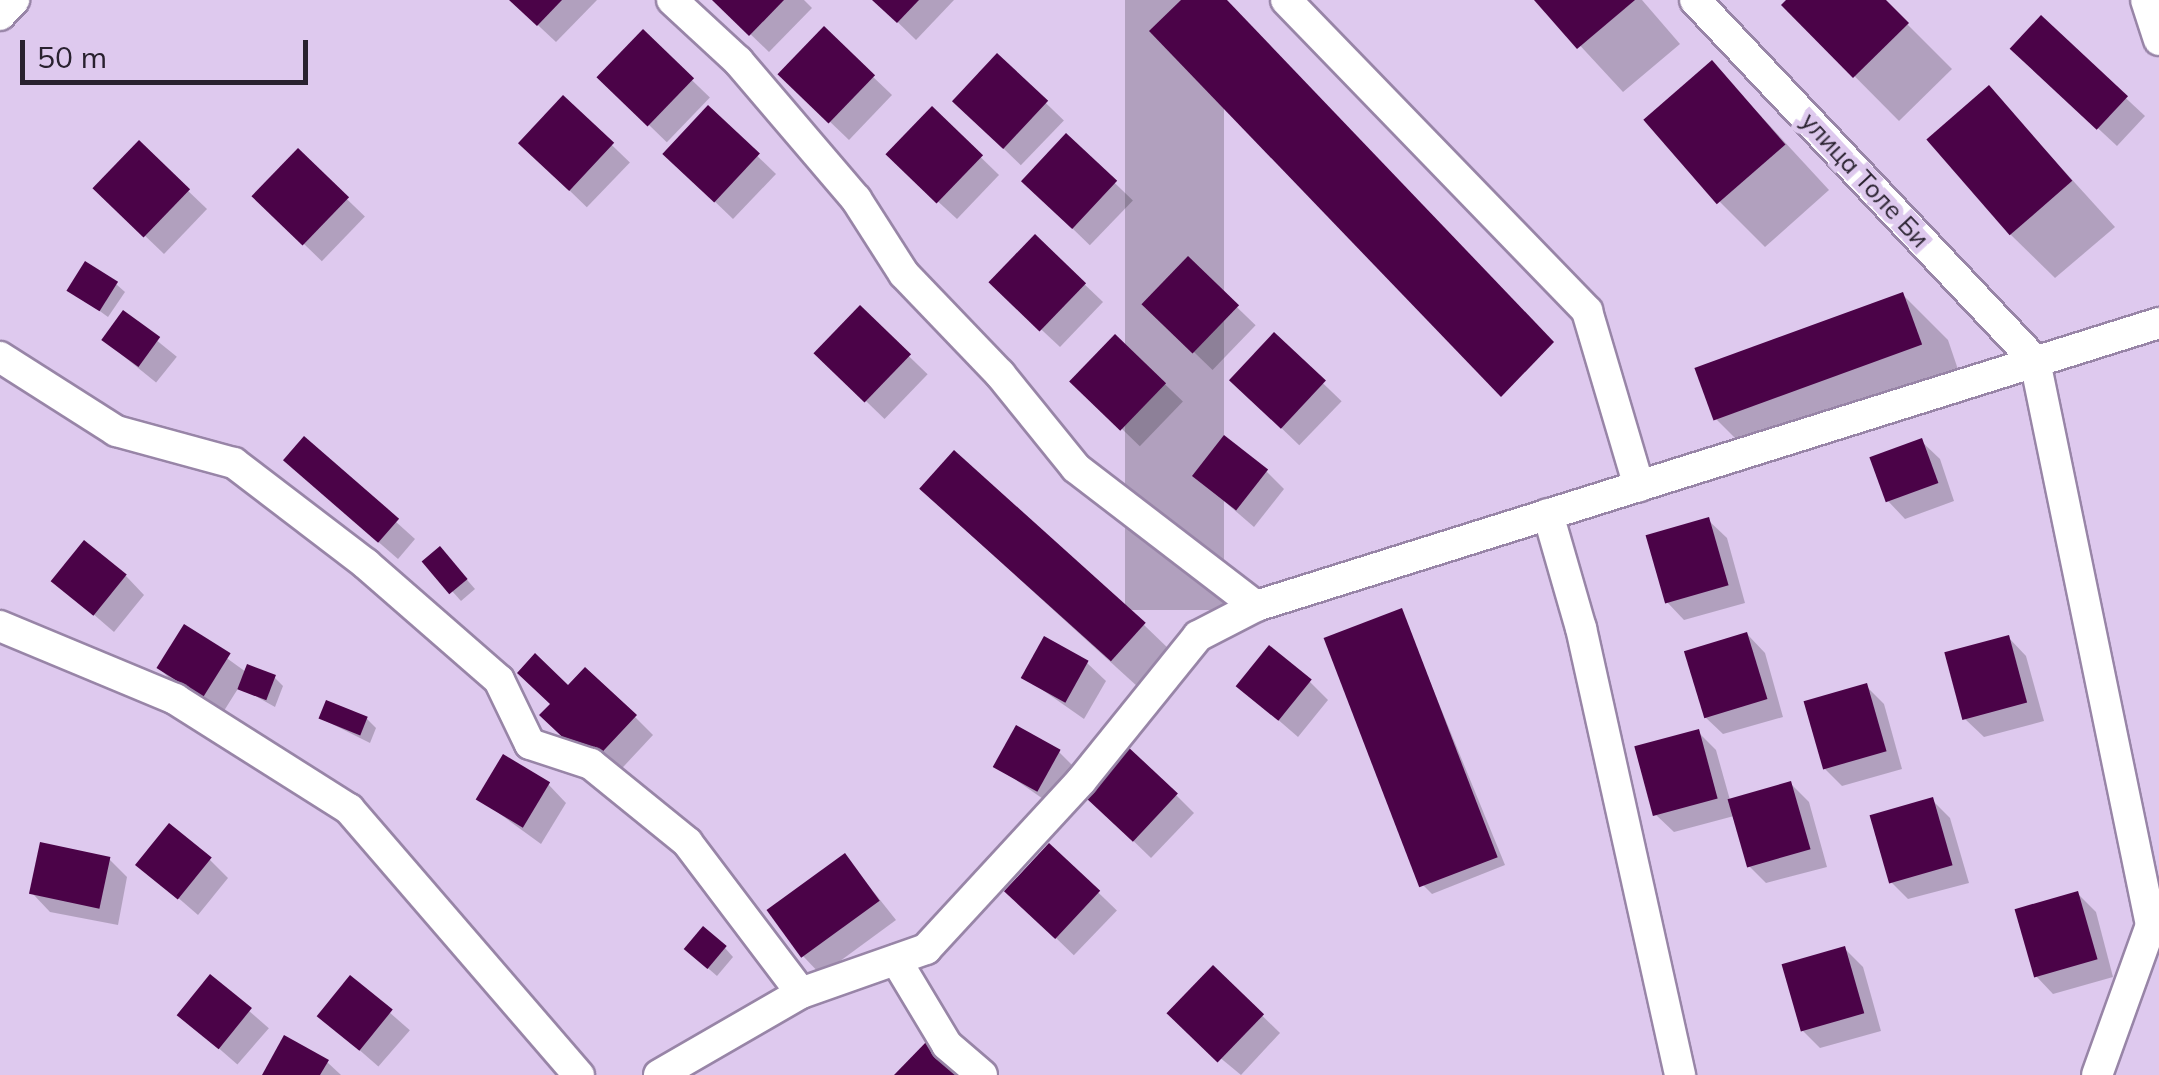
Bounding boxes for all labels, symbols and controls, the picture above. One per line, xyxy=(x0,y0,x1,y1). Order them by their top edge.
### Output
scale bar xyxy=(25,20,312,82)
text: 50 m xyxy=(37,38,107,76)
street label: улица Толе Би xyxy=(1795,106,1935,254)

